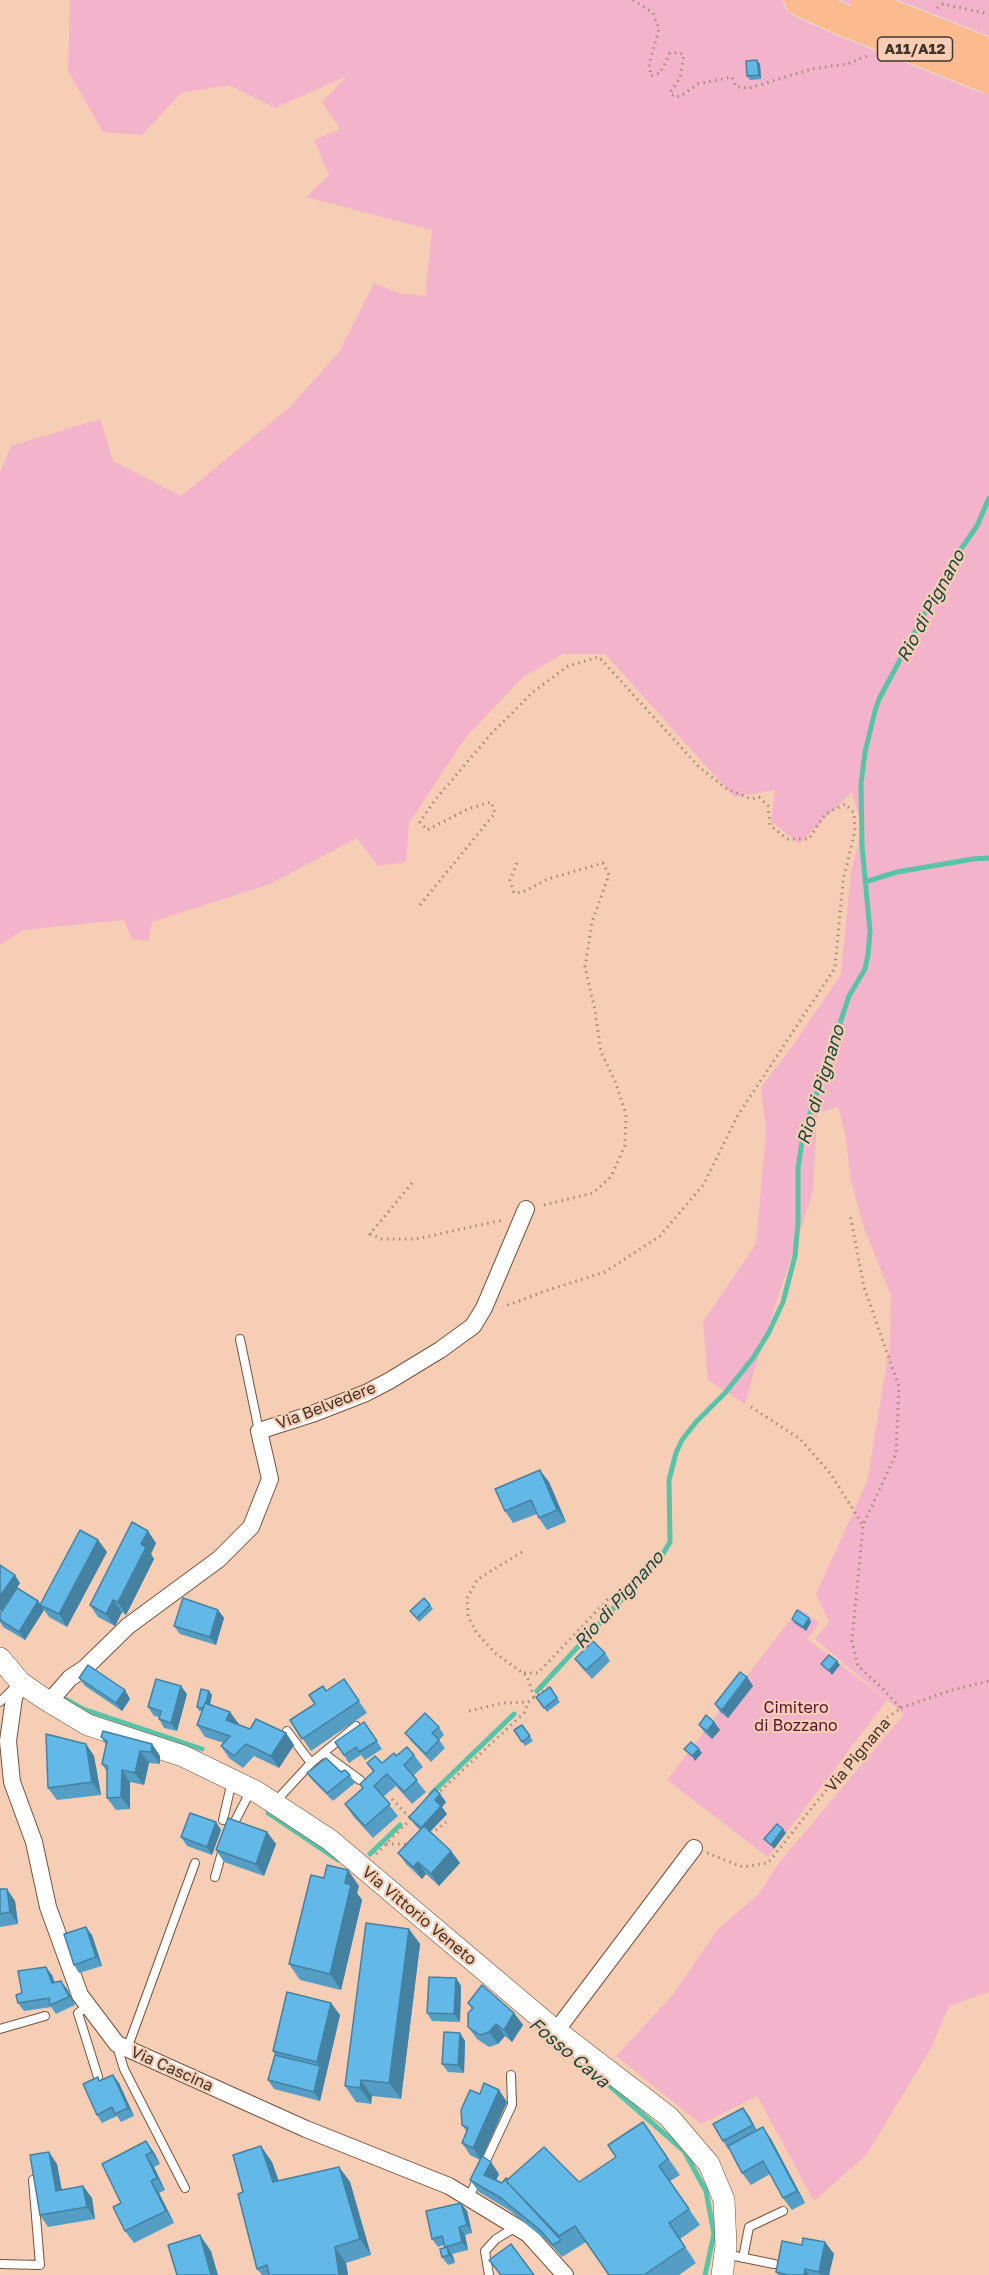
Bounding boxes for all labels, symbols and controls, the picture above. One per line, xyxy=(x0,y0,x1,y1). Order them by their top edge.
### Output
road number: A11/A12 xyxy=(878,37,952,61)
water label: Rio di Pignano xyxy=(892,546,970,666)
water label: Rio di Pignano xyxy=(793,1023,849,1147)
street label: Via Belvedere xyxy=(273,1378,379,1434)
water label: Rio di Pignano xyxy=(570,1547,668,1653)
park label: Cimitero di Bozzano xyxy=(754,1698,838,1736)
street label: Via Pignana xyxy=(822,1714,894,1796)
street label: Via Vittorio Veneto xyxy=(358,1862,480,1970)
water label: Fosso Cava xyxy=(525,2013,613,2093)
street label: Via Cascina xyxy=(128,2042,216,2096)

